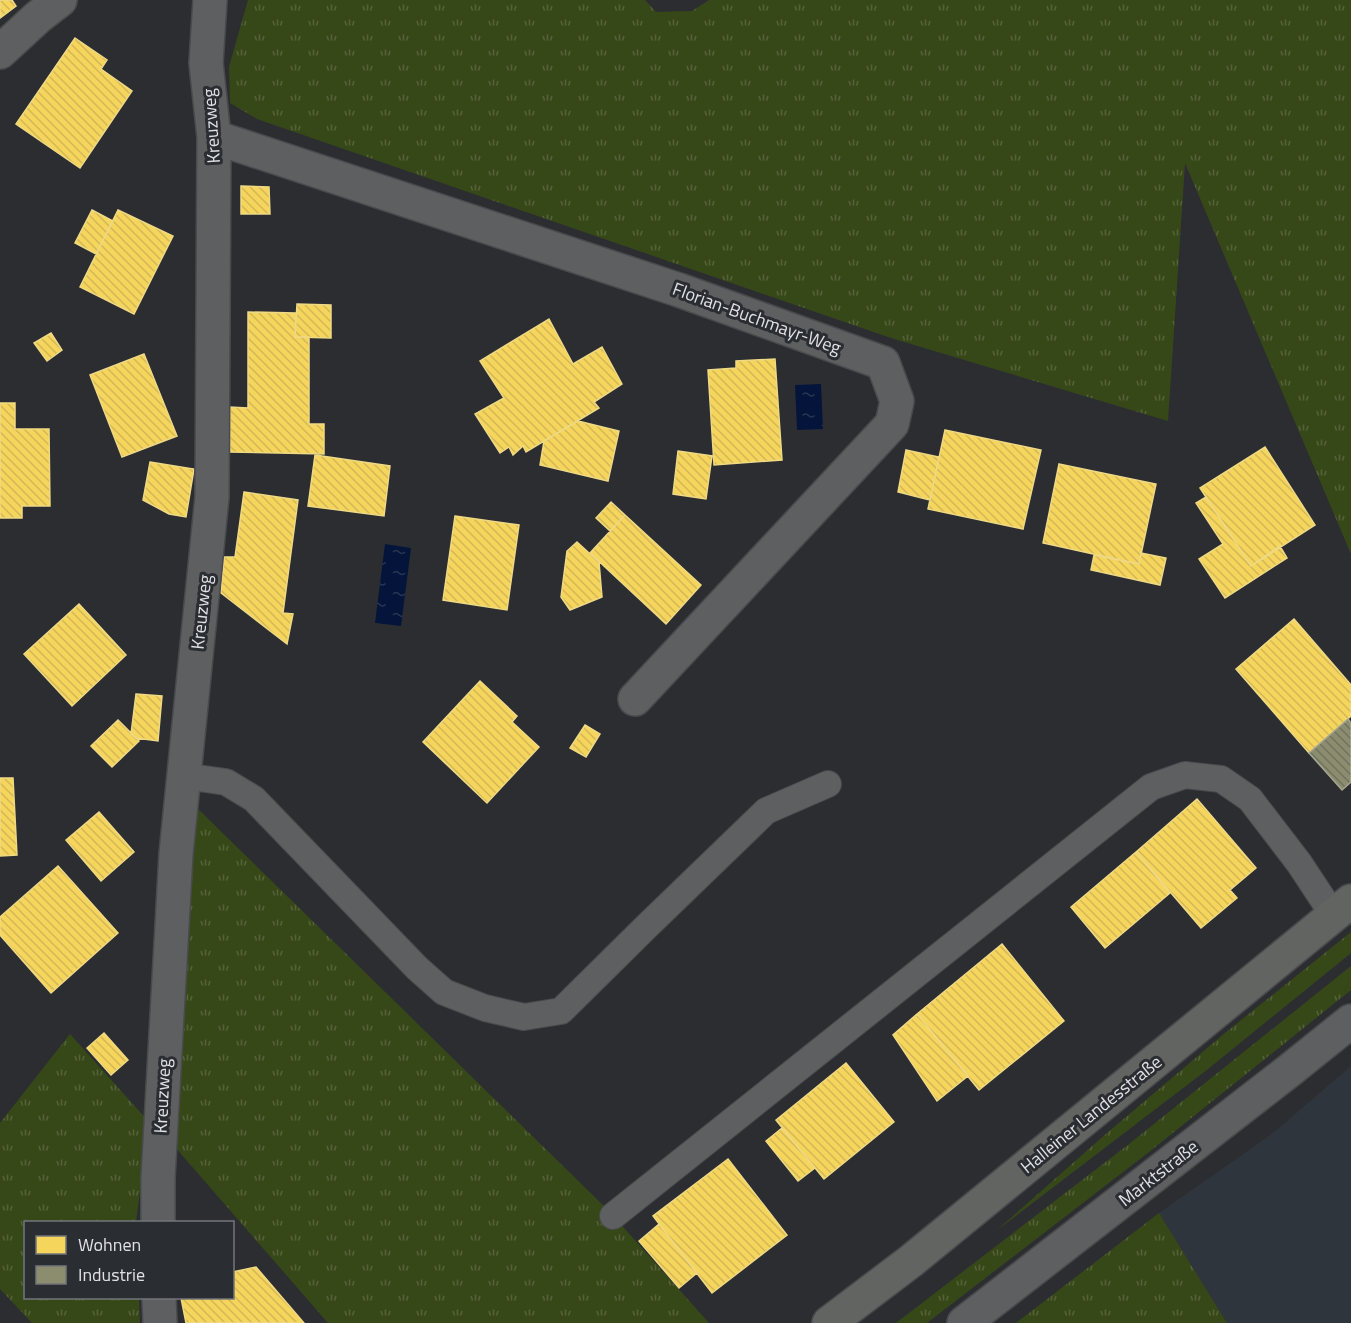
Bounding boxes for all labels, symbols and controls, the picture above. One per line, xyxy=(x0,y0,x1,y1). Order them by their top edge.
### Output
street label: Kreuzweg xyxy=(195,88,227,164)
street label: Florian-Buchmayr-Weg xyxy=(669,275,845,361)
street label: Kreuzweg xyxy=(184,573,218,651)
street label: Halleiner Landesstraße xyxy=(1014,1048,1168,1180)
street label: Kreuzweg xyxy=(147,1058,177,1134)
street label: Marktstraße xyxy=(1112,1133,1204,1213)
legend xyxy=(24,1221,234,1299)
text: Wohnen xyxy=(78,1231,141,1258)
text: Industrie xyxy=(78,1261,145,1288)

